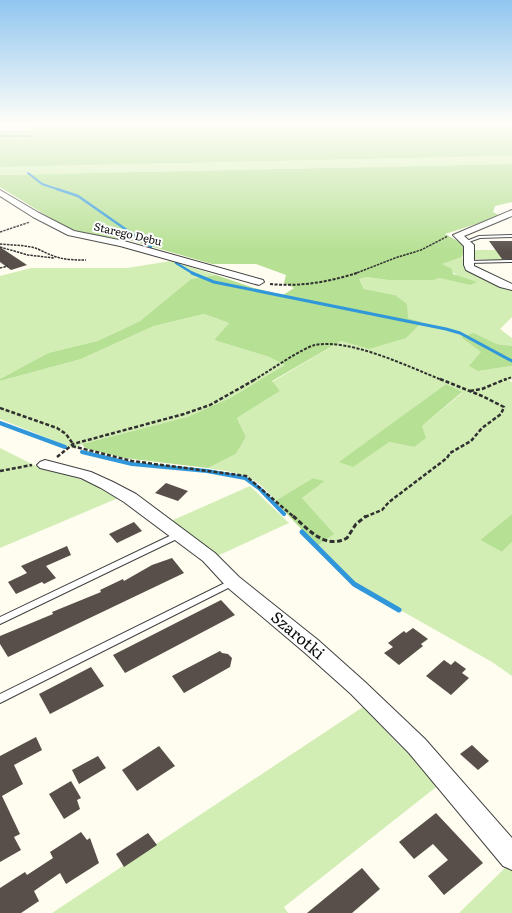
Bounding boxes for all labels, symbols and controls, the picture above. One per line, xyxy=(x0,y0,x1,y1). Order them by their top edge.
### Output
street label: Starego Dębu xyxy=(93,217,164,249)
street label: Szarotki xyxy=(266,605,331,664)

